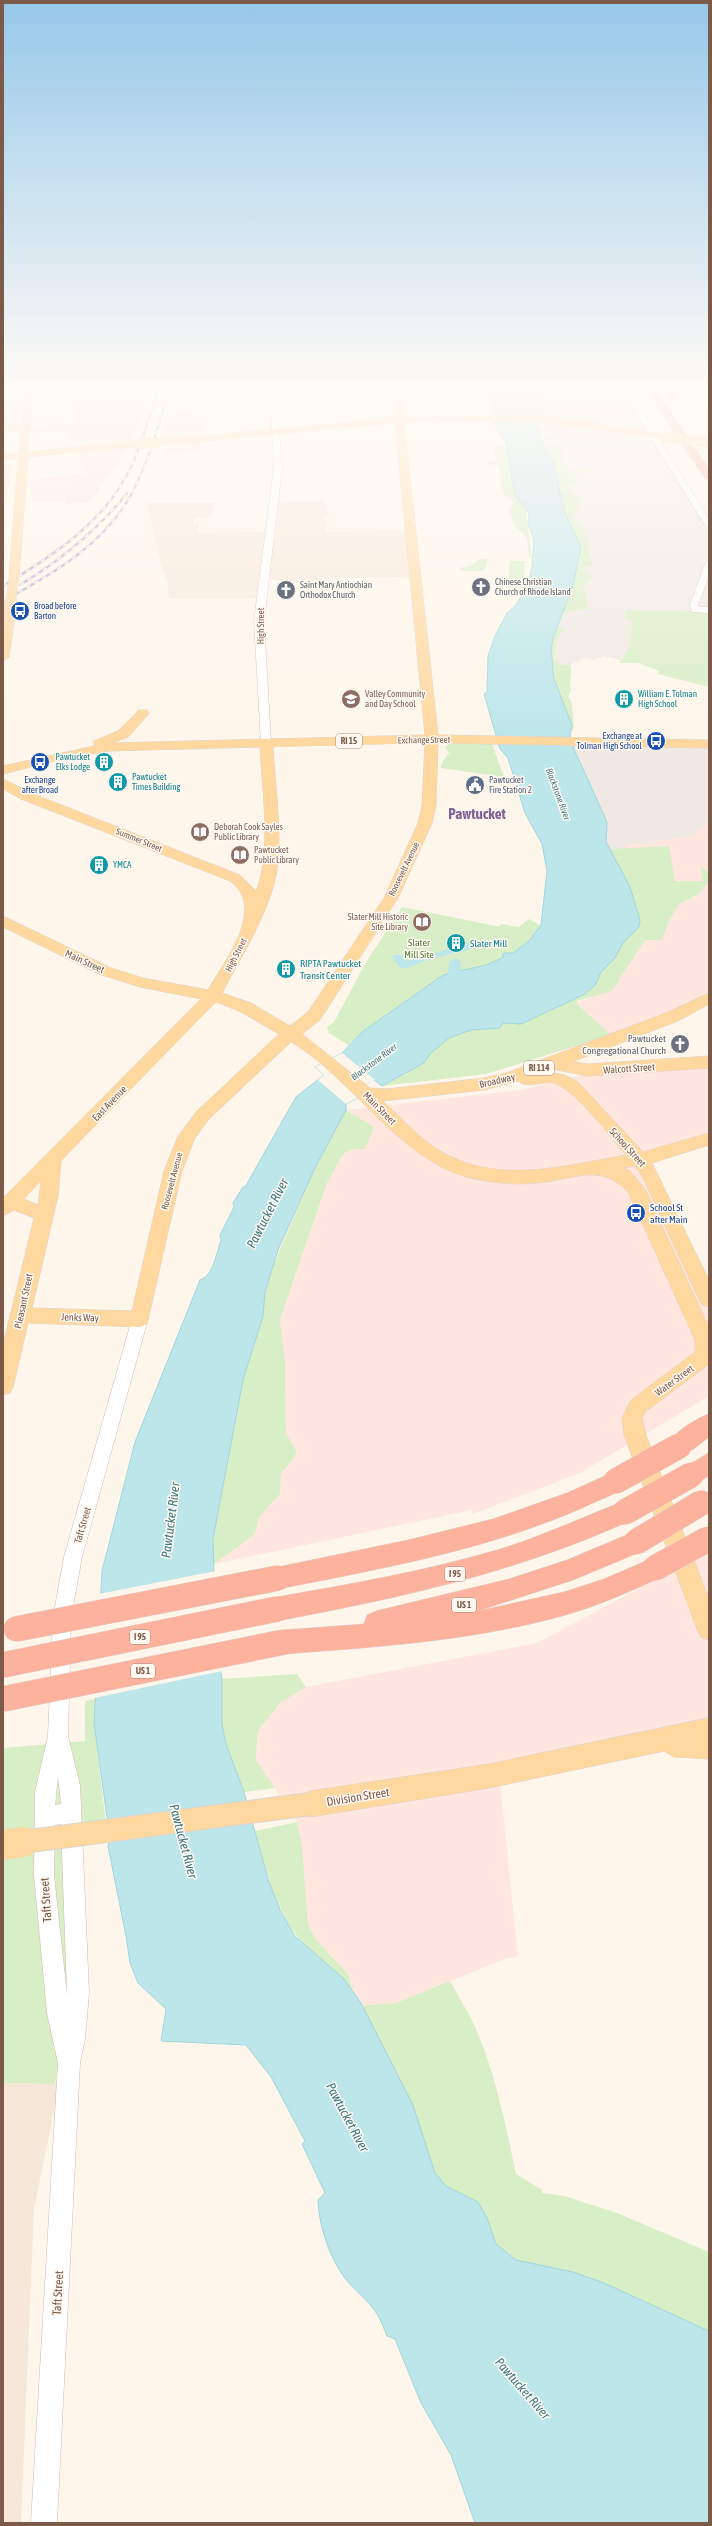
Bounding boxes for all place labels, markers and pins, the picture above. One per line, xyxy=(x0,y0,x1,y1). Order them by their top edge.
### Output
church icon: Chinese Christian Church of Rhode Island xyxy=(470,576,492,598)
place label: Chinese Christian Church of Rhode Island xyxy=(495,577,571,597)
church icon: Saint Mary Antiochian Orthodox Church xyxy=(275,579,297,601)
place label: Saint Mary Antiochian Orthodox Church xyxy=(300,580,372,600)
bus stop icon: Broad before Barton xyxy=(9,600,31,622)
place label: Broad before Barton xyxy=(34,601,77,621)
school or university icon: Valley Community and Day School xyxy=(340,688,362,710)
building icon: William E. Tolman High School xyxy=(613,688,635,710)
place label: Valley Community and Day School xyxy=(365,689,426,709)
place label: William E. Tolman High School xyxy=(638,689,697,709)
bus stop icon: Exchange at Tolman High School xyxy=(645,730,667,752)
place label: Exchange at Tolman High School xyxy=(577,731,643,751)
bus stop icon: Exchange after Broad xyxy=(29,751,51,773)
building icon: Pawtucket Elks Lodge xyxy=(93,751,115,773)
place label: Pawtucket Elks Lodge xyxy=(55,752,90,772)
building icon: Pawtucket Times Building xyxy=(107,771,129,793)
place label: Pawtucket Times Building xyxy=(132,772,180,792)
public building icon: Pawtucket Fire Station 2 xyxy=(464,774,486,796)
place label: Exchange after Broad xyxy=(22,775,58,795)
place label: Pawtucket Fire Station 2 xyxy=(489,775,532,795)
library icon: Deborah Cook Sayles Public Library xyxy=(189,821,211,843)
place label: Deborah Cook Sayles Public Library xyxy=(214,822,283,842)
library icon: Pawtucket Public Library xyxy=(229,844,251,866)
place label: Pawtucket Public Library xyxy=(254,845,299,865)
building icon: YMCA xyxy=(88,854,110,876)
place label: YMCA xyxy=(113,860,132,870)
library icon: Slater Mill Historic Site Library xyxy=(411,911,433,933)
place label: Slater Mill Historic Site Library xyxy=(348,912,409,932)
building icon: Slater Mill xyxy=(445,932,467,954)
place label: Slater Mill xyxy=(470,938,508,949)
building icon: RIPTA Pawtucket Transit Center xyxy=(275,958,297,980)
place label: RIPTA Pawtucket Transit Center xyxy=(300,958,361,981)
place label: Pawtucket Congregational Church xyxy=(582,1033,666,1056)
church icon: Pawtucket Congregational Church xyxy=(669,1033,691,1055)
bus stop icon: School St after Main xyxy=(625,1202,647,1224)
place label: School St after Main xyxy=(650,1202,688,1225)

